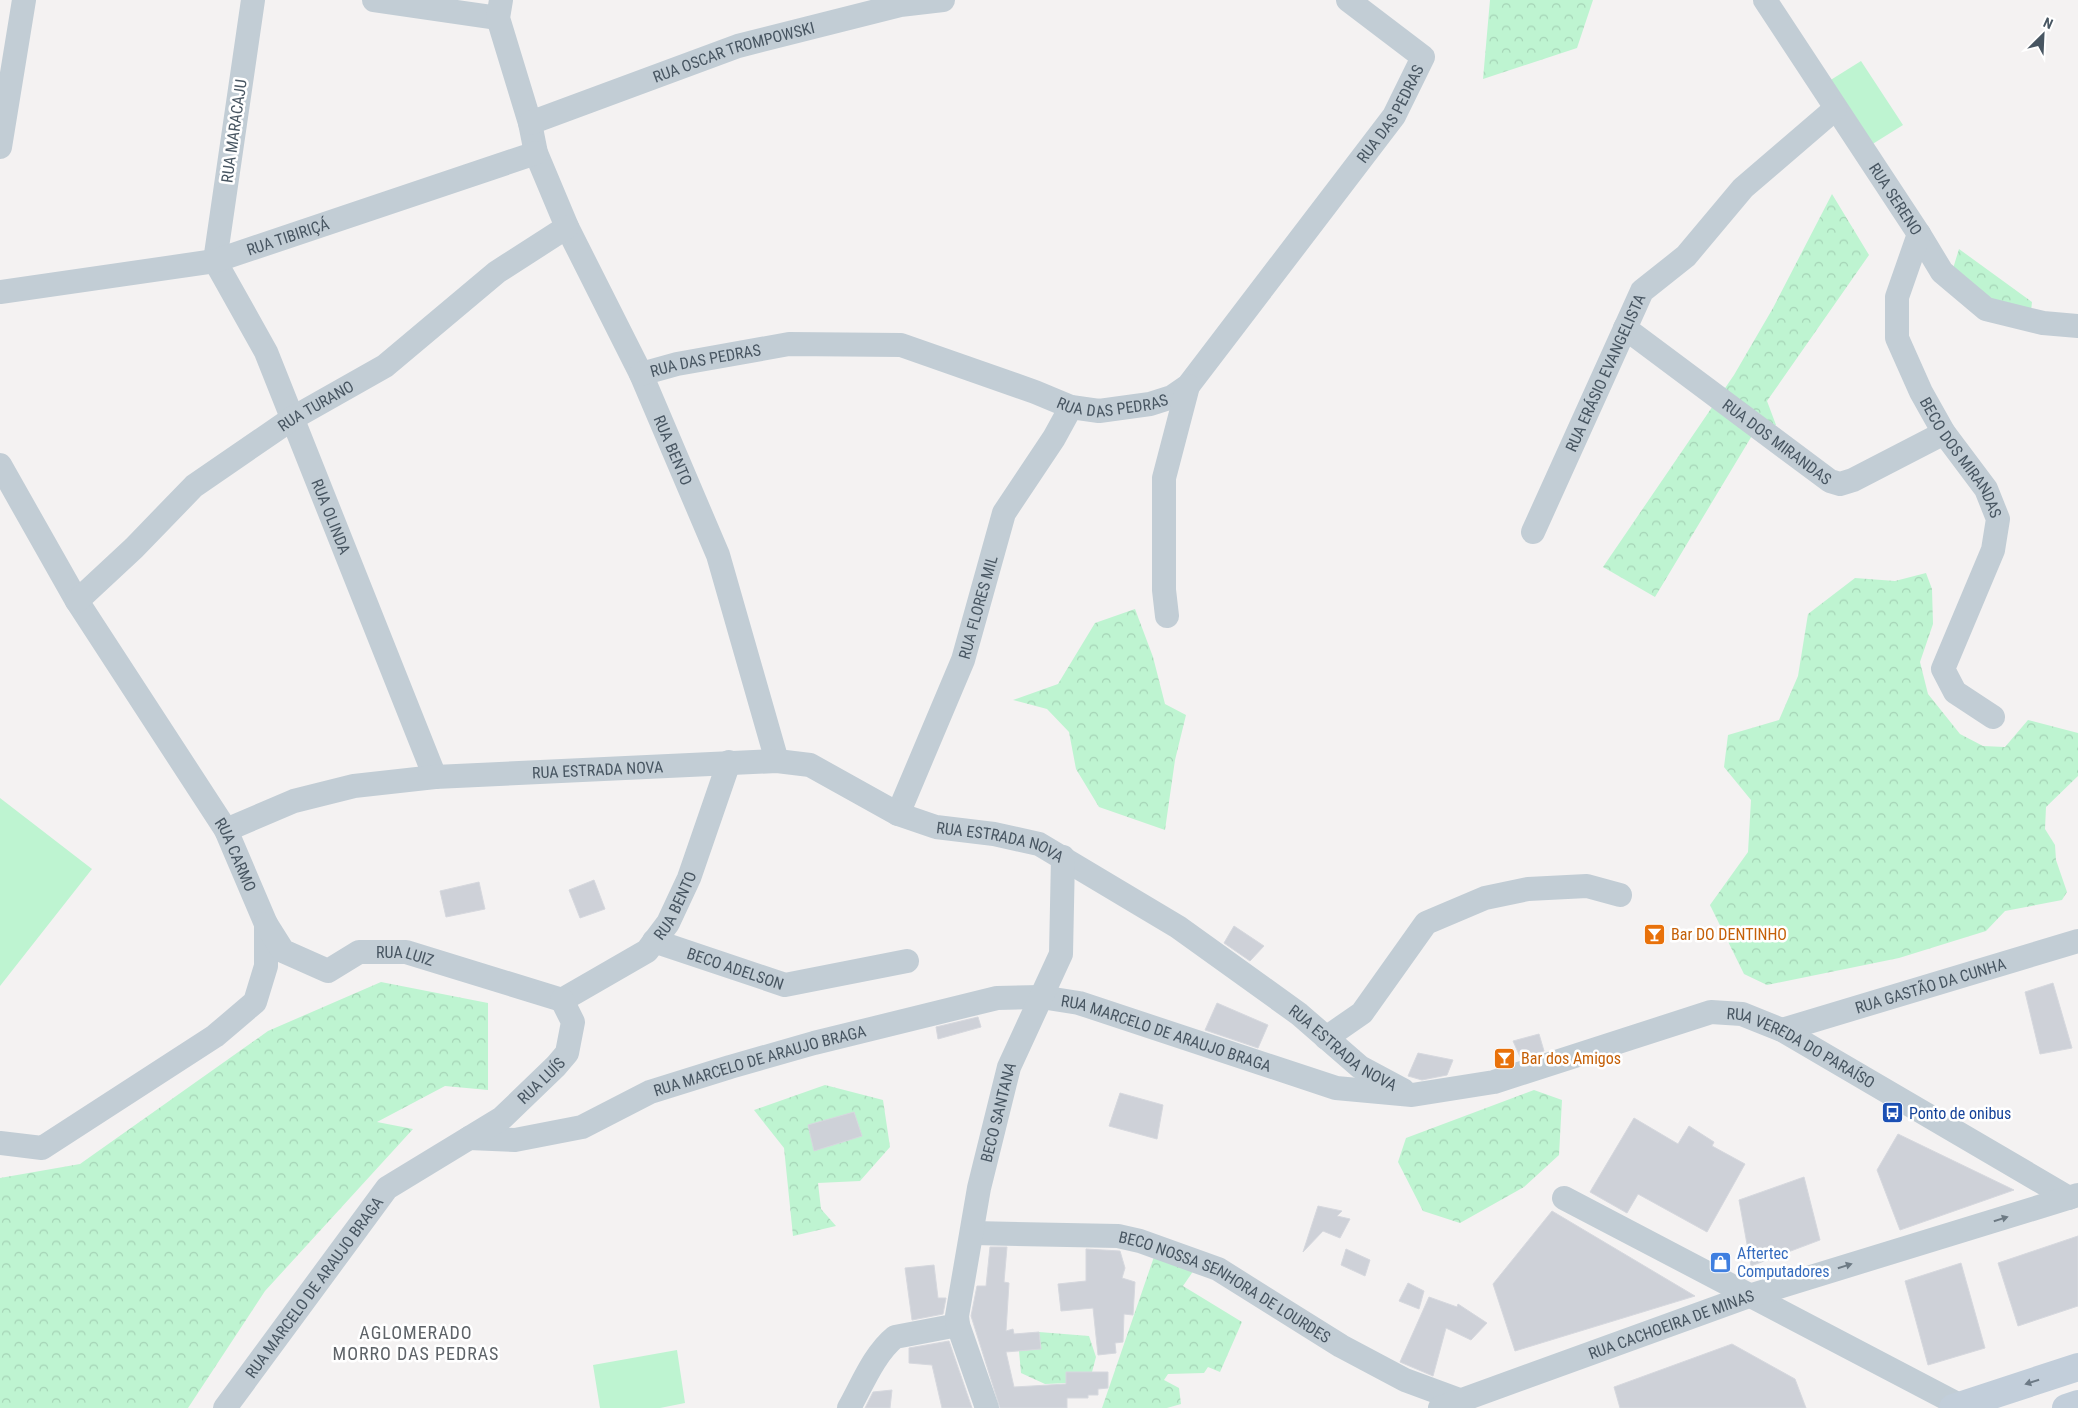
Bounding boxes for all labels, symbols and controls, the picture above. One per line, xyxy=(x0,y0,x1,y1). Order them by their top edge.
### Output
north arrow xyxy=(2018,10,2068,60)
text: N xyxy=(2041,14,2055,32)
street label: RUA OSCAR TROMPOWSKI xyxy=(650,18,816,86)
street label: RUA DAS PEDRAS xyxy=(1352,61,1427,166)
street label: RUA MARACAJU xyxy=(217,78,251,184)
street label: RUA SERENO xyxy=(1865,159,1926,238)
street label: RUA TIBIRIÇÁ xyxy=(244,214,331,259)
street label: RUA ERÁSIO EVANGELISTA xyxy=(1561,291,1649,454)
street label: RUA DAS PEDRAS xyxy=(648,340,762,381)
street label: RUA TURANO xyxy=(274,376,357,435)
street label: RUA DAS PEDRAS xyxy=(1054,389,1170,421)
street label: BECO DOS MIRANDAS xyxy=(1916,394,2006,521)
street label: RUA DOS MIRANDAS xyxy=(1719,395,1836,488)
street label: RUA BENTO xyxy=(650,412,697,488)
street label: RUA OLINDA xyxy=(308,476,355,557)
street label: RUA FLORES MIL xyxy=(954,553,1001,661)
street label: RUA ESTRADA NOVA xyxy=(531,757,664,782)
street label: RUA CARMO xyxy=(211,814,261,894)
street label: RUA ESTRADA NOVA xyxy=(935,818,1067,866)
street label: RUA BENTO xyxy=(649,869,700,943)
bar icon: Bar DO DENTINHO xyxy=(1643,922,1667,946)
place label: Bar DO DENTINHO xyxy=(1671,925,1787,944)
street label: RUA LUIZ xyxy=(376,943,436,970)
street label: BECO ADELSON xyxy=(685,943,786,993)
street label: RUA GASTÃO DA CUNHA xyxy=(1853,954,2008,1017)
street label: RUA MARCELO DE ARAUJO BRAGA xyxy=(1060,991,1274,1076)
street label: RUA ESTRADA NOVA xyxy=(1285,1000,1400,1095)
street label: RUA VEREDA DO PARAÍSO xyxy=(1726,1004,1878,1092)
street label: RUA MARCELO DE ARAUJO BRAGA xyxy=(651,1021,868,1100)
bar icon: Bar dos Amigos xyxy=(1493,1046,1517,1070)
place label: Bar dos Amigos xyxy=(1521,1049,1621,1068)
street label: RUA LUÍS xyxy=(513,1053,569,1108)
street label: BECO SANTANA xyxy=(976,1059,1020,1164)
bus stop icon: Ponto de onibus xyxy=(1881,1101,1905,1125)
place label: Ponto de onibus xyxy=(1909,1104,2011,1123)
street label: RUA MARCELO DE ARAUJO BRAGA xyxy=(241,1193,387,1382)
one-way arrow xyxy=(1993,1214,2008,1222)
street label: BECO NOSSA SENHORA DE LOURDES xyxy=(1117,1227,1334,1347)
place label: Aftertec Computadores xyxy=(1737,1244,1830,1281)
shop icon: Aftertec Computadores xyxy=(1709,1250,1733,1274)
one-way arrow xyxy=(1838,1262,1853,1270)
street label: RUA CACHOEIRA DE MINAS xyxy=(1586,1286,1756,1363)
district label: AGLOMERADO MORRO DAS PEDRAS xyxy=(333,1322,499,1364)
one-way arrow xyxy=(2024,1379,2039,1386)

